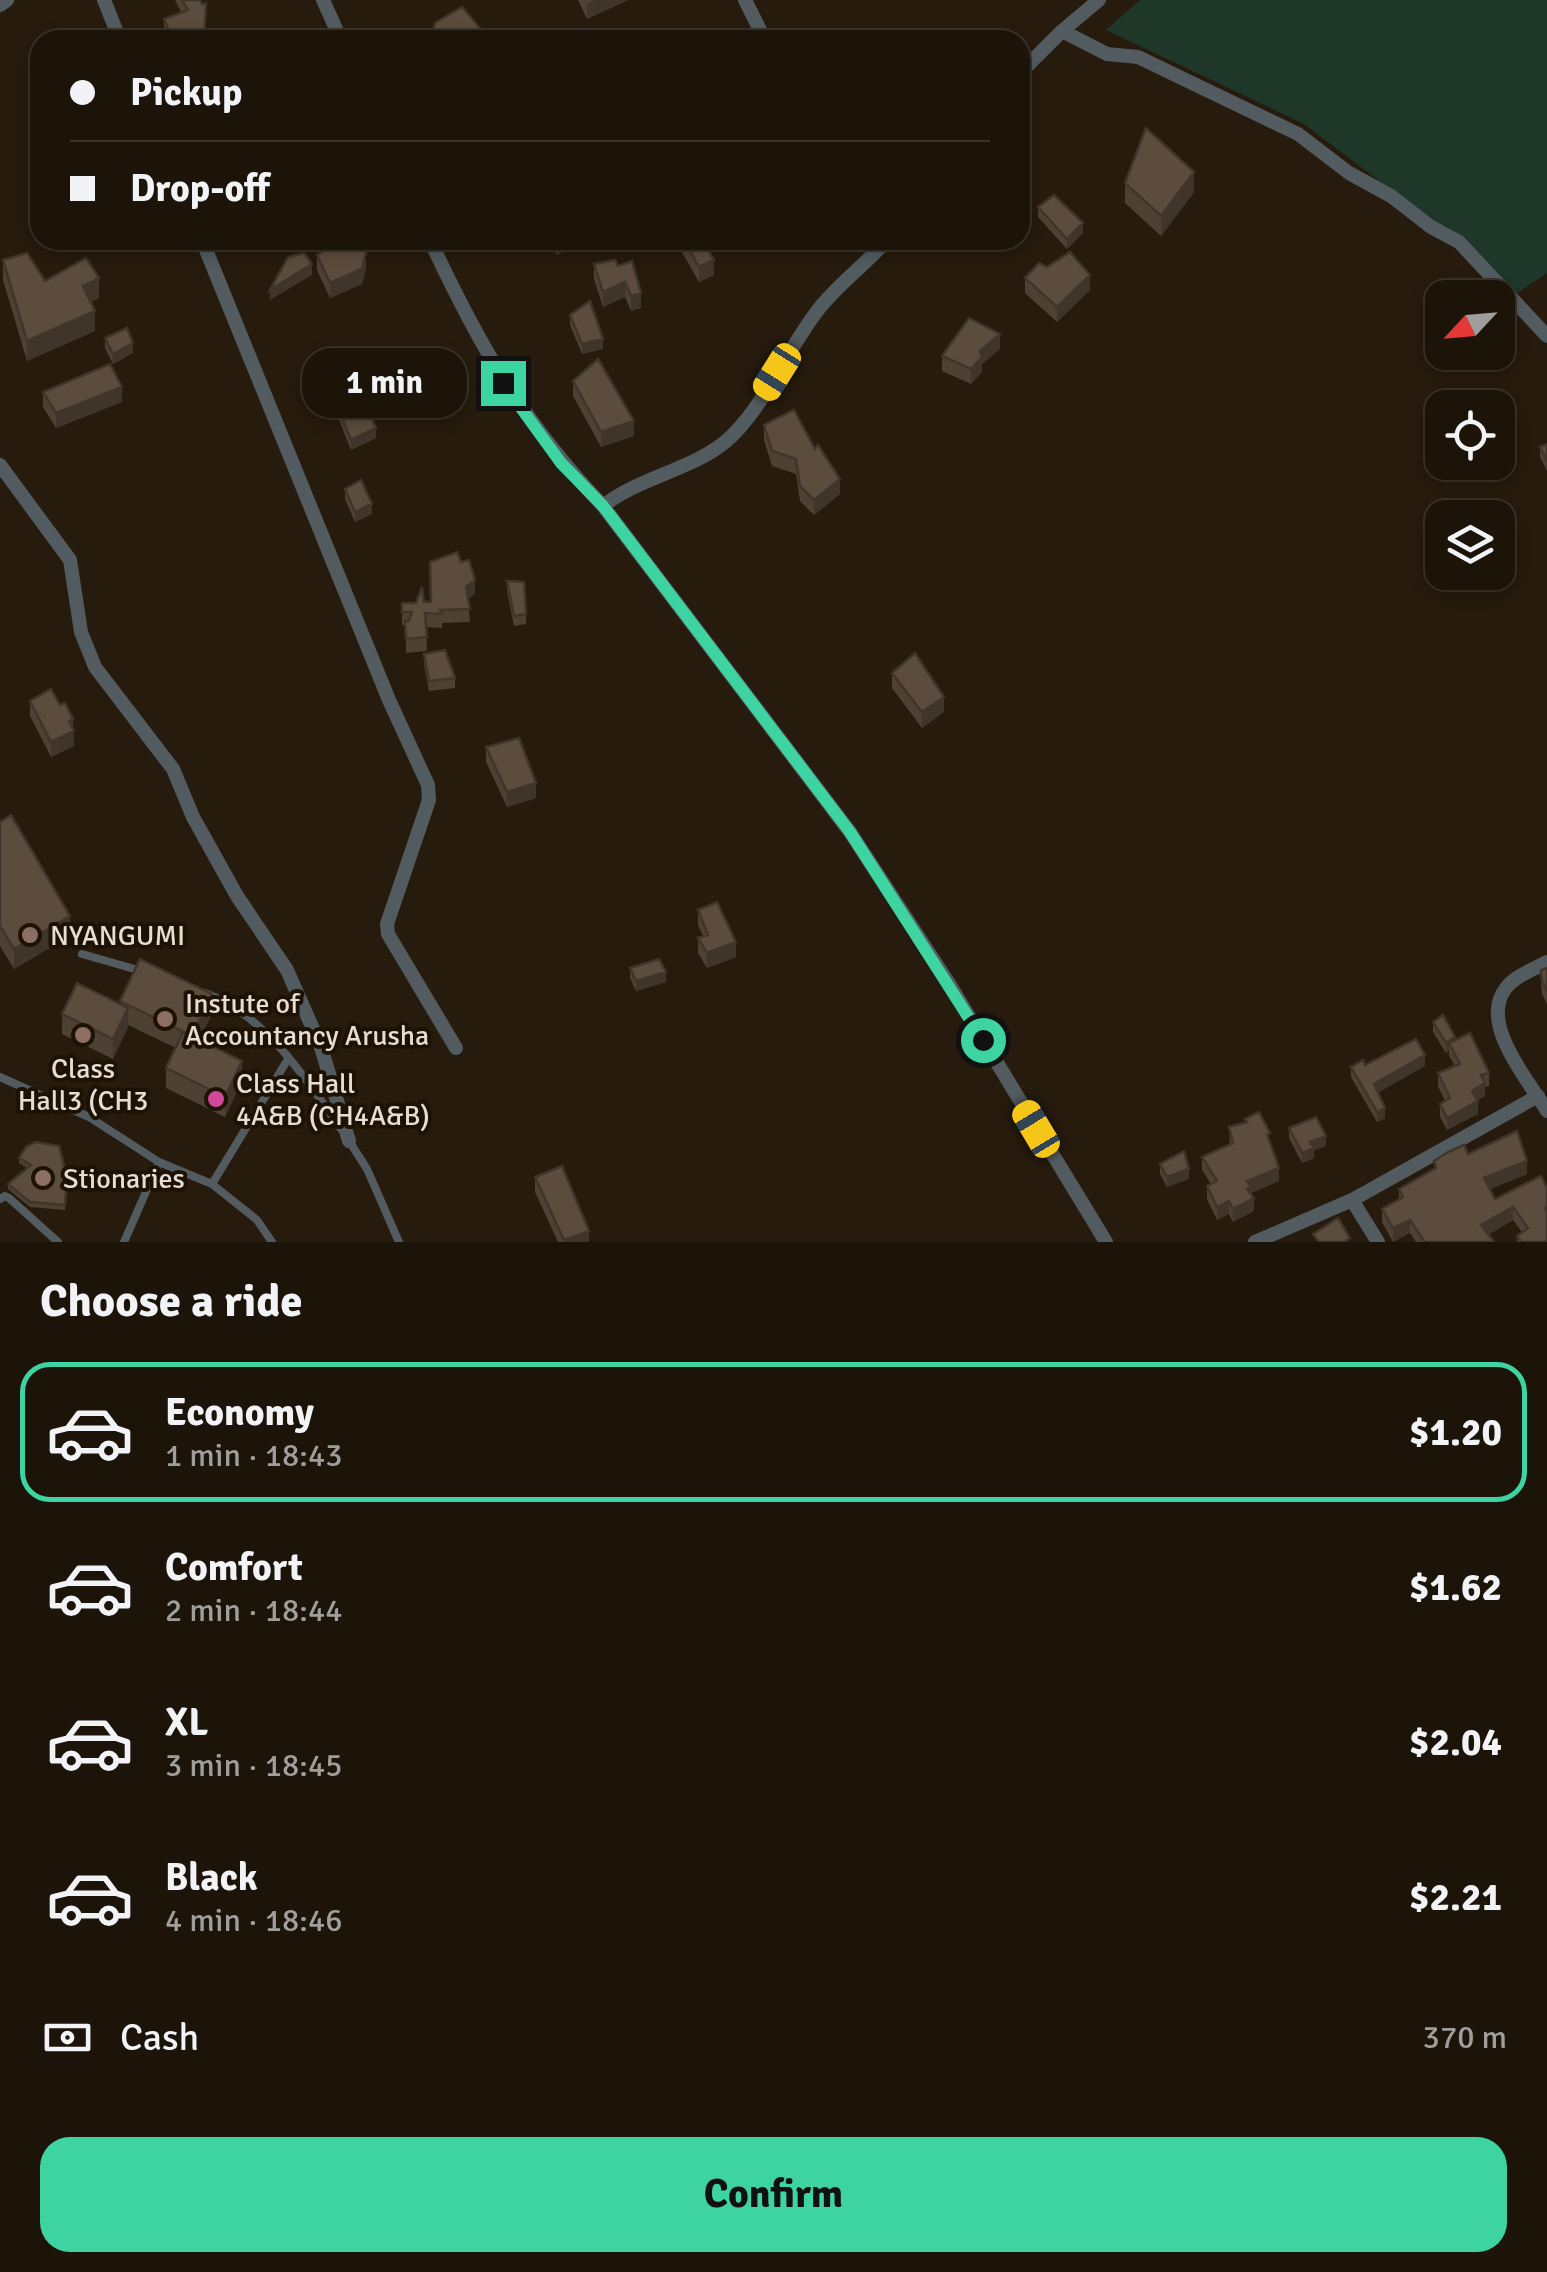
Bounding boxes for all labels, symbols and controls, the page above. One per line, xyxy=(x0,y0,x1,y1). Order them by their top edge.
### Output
text: Pickup xyxy=(130,69,242,116)
text: Drop-off xyxy=(130,165,270,212)
north arrow xyxy=(1425,280,1515,370)
map controls xyxy=(1425,280,1515,590)
car xyxy=(748,339,806,405)
callout: 1 min xyxy=(303,348,468,418)
route end xyxy=(481,361,526,406)
text: 1 min xyxy=(346,363,423,402)
button: locate xyxy=(1425,390,1515,480)
button: layers xyxy=(1425,500,1515,590)
place label: NYANGUMI xyxy=(50,919,185,953)
marker: NYANGUMI xyxy=(19,924,41,946)
place label: Instute of Accountancy Arusha xyxy=(185,987,429,1053)
marker: Instute of Accountancy Arusha xyxy=(154,1008,176,1030)
route start xyxy=(961,1018,1006,1063)
marker: Class Hall3 (CH3 xyxy=(72,1024,94,1046)
place label: Class Hall3 (CH3 xyxy=(18,1052,148,1118)
place label: Class Hall 4A&B (CH4A&B) xyxy=(236,1067,430,1133)
marker: Class Hall 4A&B (CH4A&B) xyxy=(205,1088,227,1110)
car xyxy=(1008,1096,1064,1162)
place label: Stionaries xyxy=(63,1162,185,1196)
marker: Stionaries xyxy=(32,1167,54,1189)
text: Choose a ride xyxy=(40,1274,303,1329)
icon: car xyxy=(45,1387,135,1477)
text: Economy xyxy=(165,1389,314,1436)
text: $1.20 xyxy=(1409,1409,1502,1456)
text: 1 min · 18:43 xyxy=(165,1436,343,1475)
icon: car xyxy=(45,1542,135,1632)
text: Comfort xyxy=(165,1544,303,1591)
text: $1.62 xyxy=(1409,1564,1502,1611)
text: 2 min · 18:44 xyxy=(165,1591,343,1630)
icon: car xyxy=(45,1697,135,1787)
text: XL xyxy=(165,1699,208,1746)
text: $2.04 xyxy=(1409,1719,1502,1766)
text: 3 min · 18:45 xyxy=(165,1746,343,1785)
icon: car xyxy=(45,1852,135,1942)
text: Black xyxy=(165,1854,258,1901)
text: $2.21 xyxy=(1409,1874,1502,1921)
text: 4 min · 18:46 xyxy=(165,1901,343,1940)
icon: cash xyxy=(40,2010,95,2065)
text: Cash xyxy=(120,2014,199,2061)
text: 370 m xyxy=(1423,2018,1507,2057)
button: Confirm xyxy=(40,2137,1507,2252)

